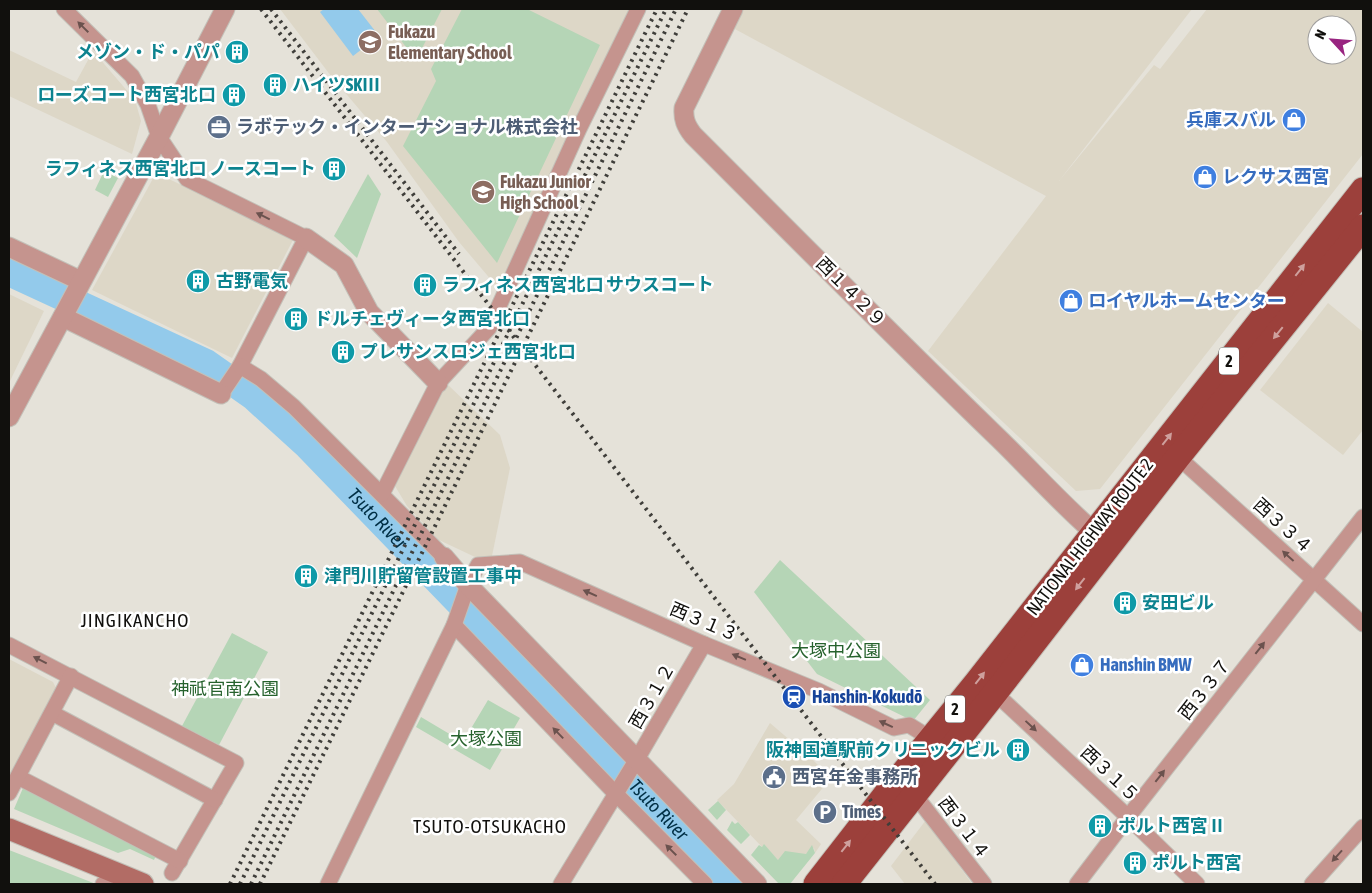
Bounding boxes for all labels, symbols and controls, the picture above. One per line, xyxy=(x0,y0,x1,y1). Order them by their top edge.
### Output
north arrow xyxy=(1307,15,1357,65)
one-way arrow xyxy=(77,21,89,33)
place label: Fukazu Elementary School xyxy=(388,21,512,63)
text: N xyxy=(1311,27,1329,42)
school or university icon: Fukazu Elementary School xyxy=(357,29,383,55)
building icon: メゾン・ド・パパ xyxy=(224,39,250,65)
place label: メゾン・ド・パパ xyxy=(76,41,220,62)
building icon: ハイツSKⅢ xyxy=(262,72,288,98)
place label: ハイツSKⅢ xyxy=(292,74,380,95)
building icon: ローズコート西宮北口 xyxy=(221,82,247,108)
place label: ローズコート西宮北口 xyxy=(37,84,216,105)
shop icon: 兵庫スバル xyxy=(1281,107,1307,133)
place label: 兵庫スバル xyxy=(1186,109,1276,130)
office icon: ラボテック・インターナショナル株式会社 xyxy=(206,114,232,140)
place label: ラボテック・インターナショナル株式会社 xyxy=(236,116,578,137)
building icon: ラフィネス西宮北口 ノースコート xyxy=(321,156,347,182)
place label: ラフィネス西宮北口 ノースコート xyxy=(45,158,316,179)
shop icon: レクサス西宮 xyxy=(1192,164,1218,190)
place label: レクサス西宮 xyxy=(1222,166,1330,187)
place label: Fukazu Junior High School xyxy=(500,171,591,213)
school or university icon: Fukazu Junior High School xyxy=(470,179,496,205)
one-way arrow xyxy=(255,212,270,220)
street label: 西１４２９ xyxy=(812,252,891,331)
one-way arrow xyxy=(1295,264,1306,277)
building icon: 古野電気 xyxy=(185,268,211,294)
place label: 古野電気 xyxy=(216,270,288,291)
building icon: ラフィネス西宮北口 サウスコート xyxy=(412,272,438,298)
place label: ラフィネス西宮北口 サウスコート xyxy=(442,274,714,295)
shop icon: ロイヤルホームセンター xyxy=(1058,288,1084,314)
place label: ロイヤルホームセンター xyxy=(1088,290,1285,311)
building icon: ドルチェヴィータ西宮北口 xyxy=(283,306,309,332)
place label: ドルチェヴィータ西宮北口 xyxy=(314,308,530,329)
one-way arrow xyxy=(1272,326,1283,339)
building icon: プレサンスロジェ西宮北口 xyxy=(330,339,356,365)
place label: プレサンスロジェ西宮北口 xyxy=(360,341,576,362)
road number: 2 xyxy=(1219,348,1239,374)
one-way arrow xyxy=(1161,433,1172,446)
street label: NATIONAL HIGHWAY ROUTE 2 xyxy=(1022,454,1157,619)
water label: Tsuto River xyxy=(343,483,413,554)
street label: 西３３４ xyxy=(1250,494,1317,558)
one-way arrow xyxy=(1283,550,1295,562)
building icon: 津門川貯留管設置工事中 xyxy=(293,563,319,589)
place label: 津門川貯留管設置工事中 xyxy=(324,565,522,586)
one-way arrow xyxy=(1074,577,1085,590)
one-way arrow xyxy=(583,588,597,596)
building icon: 安田ビル xyxy=(1112,590,1138,616)
place label: 安田ビル xyxy=(1142,592,1214,613)
street label: 西３１３ xyxy=(667,598,741,645)
district label: JINGIKANCHO xyxy=(81,609,189,631)
park label: 大塚中公園 xyxy=(791,640,881,661)
one-way arrow xyxy=(1255,642,1266,655)
shop icon: Hanshin BMW xyxy=(1069,652,1095,678)
one-way arrow xyxy=(732,653,746,661)
place label: Hanshin BMW xyxy=(1100,654,1193,675)
street label: 西３３７ xyxy=(1174,654,1235,724)
one-way arrow xyxy=(33,656,47,664)
street label: 西３１２ xyxy=(624,659,679,732)
one-way arrow xyxy=(975,672,986,685)
park label: 神祇官南公園 xyxy=(171,678,279,699)
station icon: Hanshin-Kokudō xyxy=(781,684,807,710)
place label: Hanshin-Kokudō xyxy=(812,686,923,707)
road number: 2 xyxy=(945,696,965,722)
one-way arrow xyxy=(879,720,894,729)
one-way arrow xyxy=(1024,721,1037,732)
one-way arrow xyxy=(552,727,564,739)
park label: 大塚公園 xyxy=(450,728,522,749)
building icon: 阪神国道駅前クリニックビル xyxy=(1005,737,1031,763)
place label: 阪神国道駅前クリニックビル xyxy=(766,739,1000,760)
street label: 西３１５ xyxy=(1077,741,1144,806)
public building icon: 西宮年金事務所 xyxy=(761,764,787,790)
place label: 西宮年金事務所 xyxy=(792,766,918,787)
one-way arrow xyxy=(1154,770,1165,783)
water label: Tsuto River xyxy=(625,775,694,845)
street label: 西３１４ xyxy=(934,793,994,863)
parking icon: Times xyxy=(812,799,838,825)
place label: Times xyxy=(842,801,882,822)
building icon: ポルト西宮Ⅱ xyxy=(1087,813,1113,839)
district label: TSUTO-OTSUKACHO xyxy=(413,815,567,837)
place label: ポルト西宮Ⅱ xyxy=(1118,815,1226,836)
one-way arrow xyxy=(841,839,851,853)
one-way arrow xyxy=(665,844,677,856)
one-way arrow xyxy=(1332,849,1343,862)
building icon: ポルト西宮 xyxy=(1122,850,1148,876)
place label: ポルト西宮 xyxy=(1152,852,1242,873)

